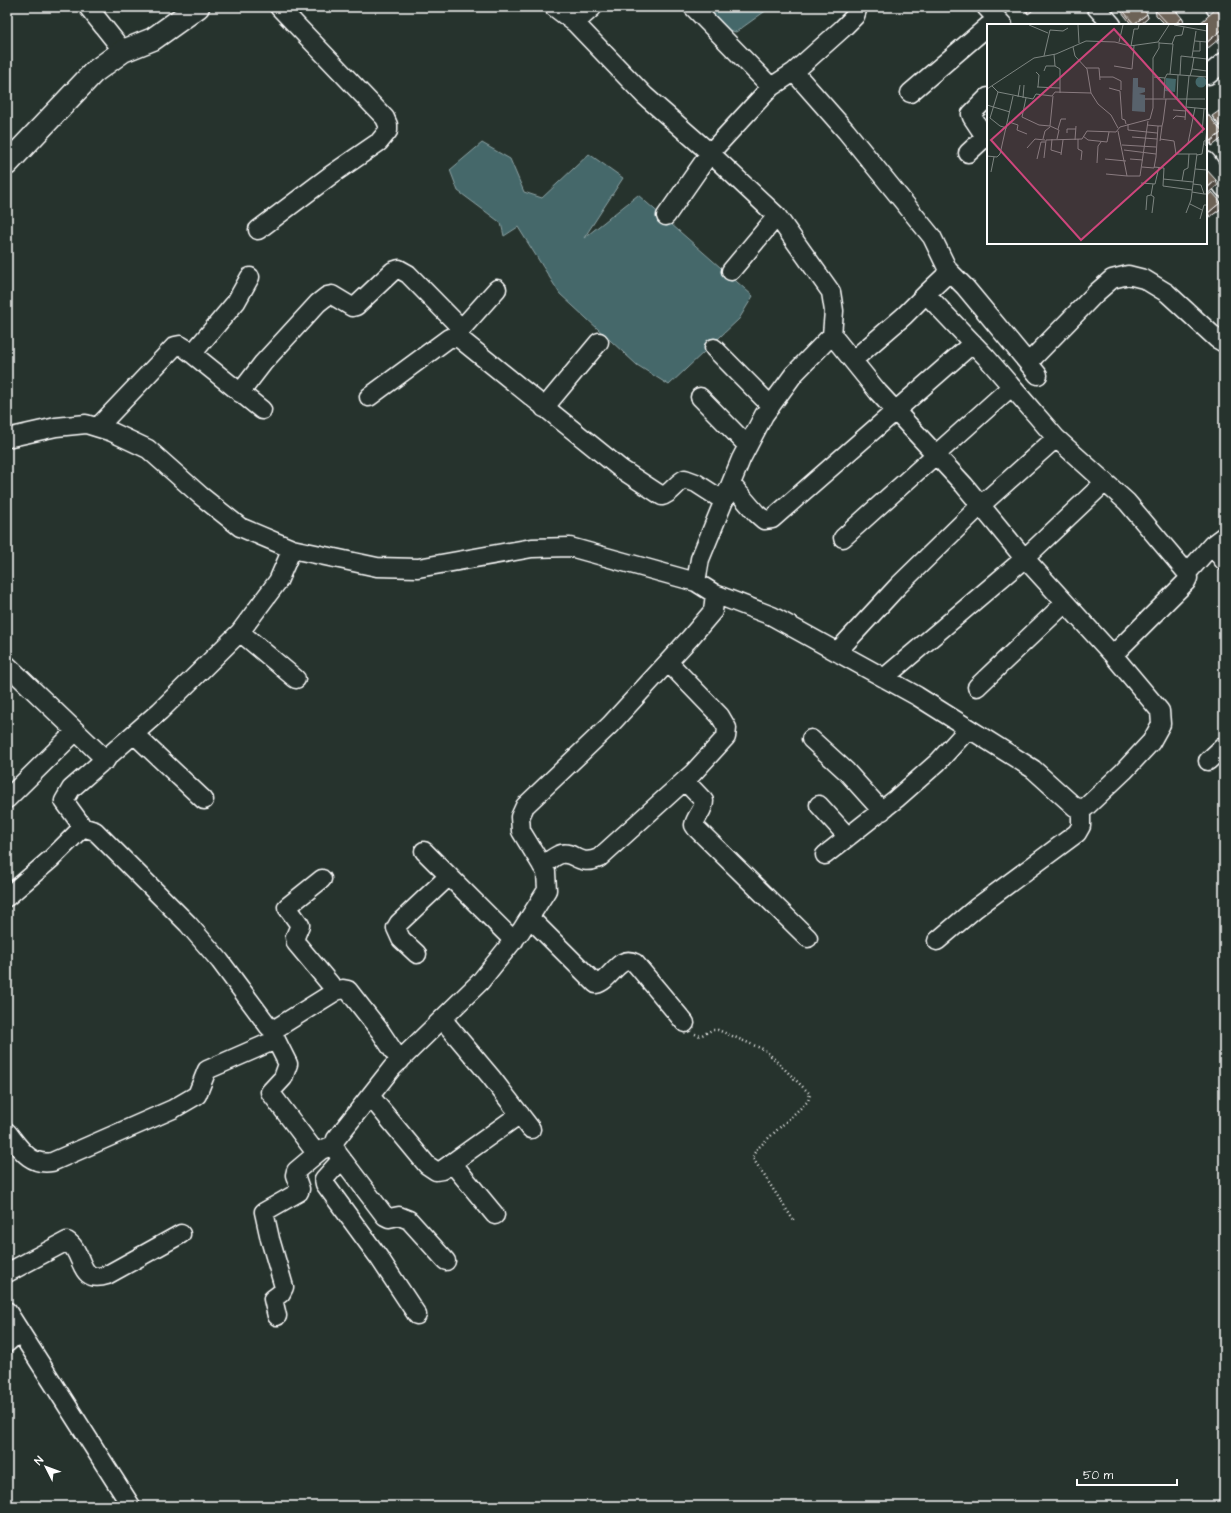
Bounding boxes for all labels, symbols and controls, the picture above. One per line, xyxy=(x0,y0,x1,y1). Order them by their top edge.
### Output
inset map xyxy=(987,24,1207,244)
north arrow xyxy=(26,1447,66,1487)
text: N xyxy=(31,1453,47,1468)
scale bar xyxy=(1077,1461,1177,1487)
text: 50 m xyxy=(1083,1467,1114,1484)

